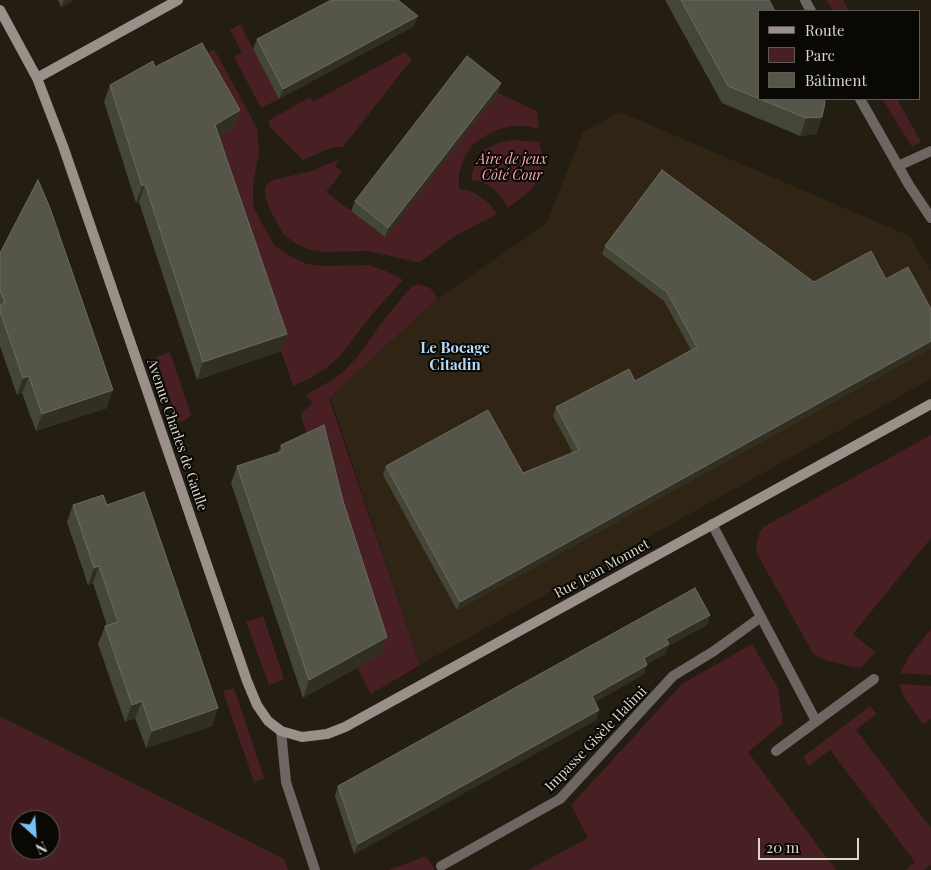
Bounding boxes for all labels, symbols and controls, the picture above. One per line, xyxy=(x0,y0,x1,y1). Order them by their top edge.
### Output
legend xyxy=(758,10,921,100)
text: Route xyxy=(805,20,845,40)
text: Parc xyxy=(805,45,835,65)
text: Bâtiment xyxy=(805,70,867,90)
park label: Aire de jeux Côté Cour xyxy=(477,152,547,184)
district label: Le Bocage Citadin xyxy=(420,339,490,374)
street label: Avenue Charles de Gaulle xyxy=(143,357,211,513)
street label: Rue Jean Monnet xyxy=(551,536,653,602)
street label: Impasse Gisèle Halimi xyxy=(542,683,650,795)
north arrow xyxy=(10,810,60,860)
scale bar xyxy=(761,828,862,860)
text: N xyxy=(33,837,50,859)
text: 20 m xyxy=(766,837,799,857)

